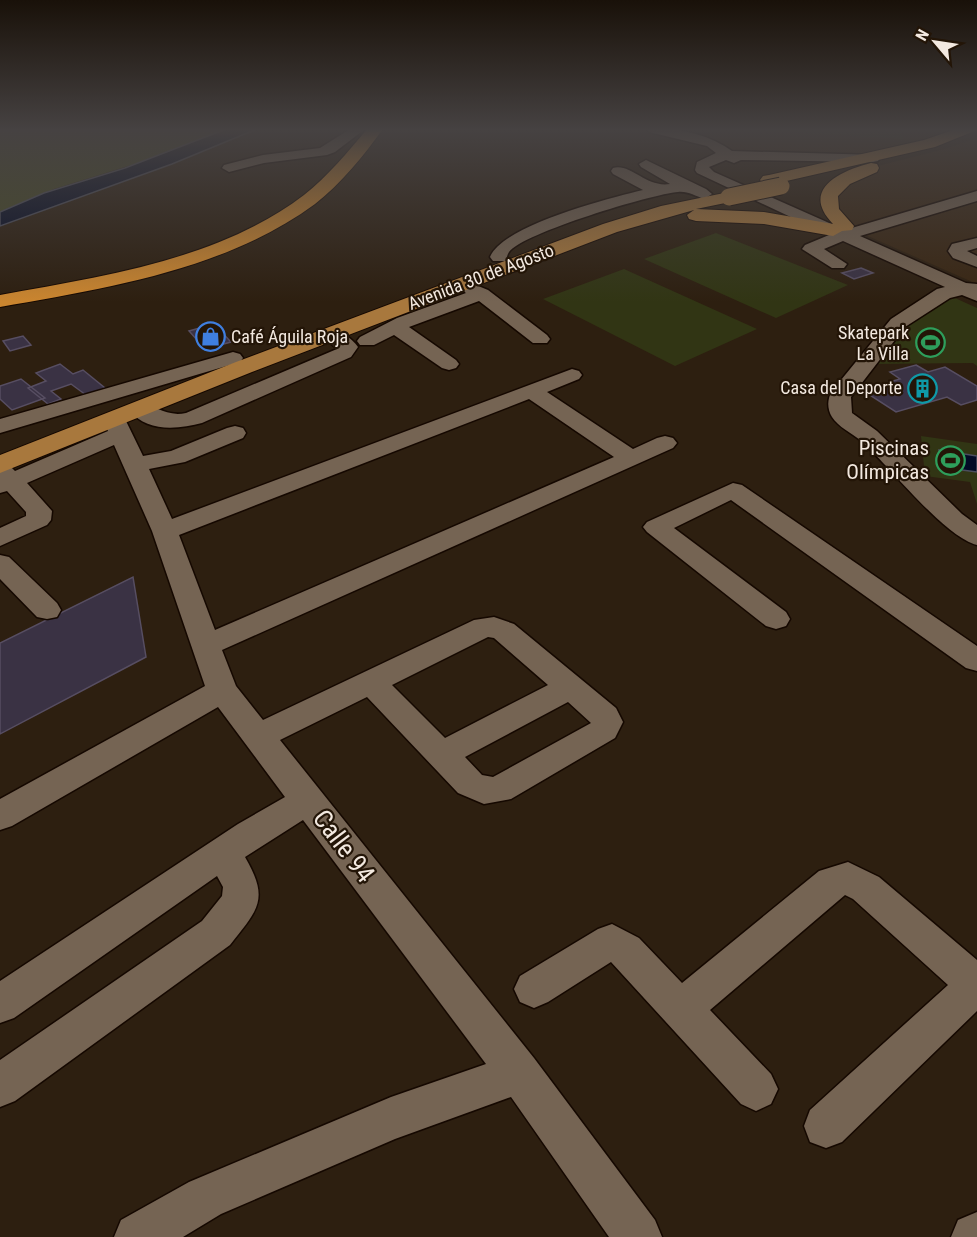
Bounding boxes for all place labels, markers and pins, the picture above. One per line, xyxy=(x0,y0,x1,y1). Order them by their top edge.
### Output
shop icon: Café Águila Roja xyxy=(194,321,226,353)
place label: Skatepark La Villa xyxy=(838,322,909,364)
place label: Café Águila Roja xyxy=(231,326,348,347)
sports icon: Skatepark La Villa xyxy=(914,327,946,359)
building icon: Casa del Deporte xyxy=(907,372,939,404)
place label: Casa del Deporte xyxy=(780,377,902,398)
place label: Piscinas Olímpicas xyxy=(846,436,929,484)
sports icon: Piscinas Olímpicas xyxy=(934,444,966,476)

